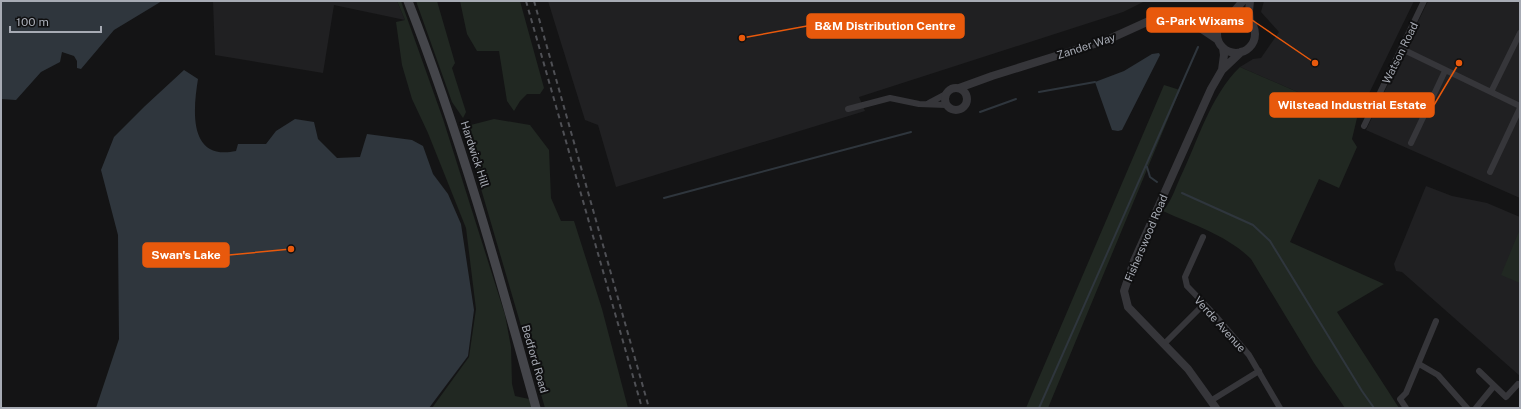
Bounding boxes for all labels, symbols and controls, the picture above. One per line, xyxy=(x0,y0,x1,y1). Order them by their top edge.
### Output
scale bar xyxy=(10,8,101,34)
callout: G-Park Wixams xyxy=(1147,8,1252,32)
callout: B&M Distribution Centre xyxy=(807,14,964,38)
text: G-Park Wixams xyxy=(1156,14,1244,28)
text: 100 m xyxy=(16,15,49,29)
text: B&M Distribution Centre xyxy=(814,19,956,33)
street label: Watson Road xyxy=(1380,20,1420,86)
street label: Zander Way xyxy=(1055,31,1117,61)
callout: Wilstead Industrial Estate xyxy=(1270,93,1434,117)
text: Wilstead Industrial Estate xyxy=(1278,98,1426,112)
street label: Hardwick Hill xyxy=(459,119,491,189)
street label: Fisherswood Road xyxy=(1122,193,1170,283)
callout: Swan's Lake xyxy=(143,243,229,267)
text: Swan's Lake xyxy=(151,248,221,262)
street label: Verde Avenue xyxy=(1192,294,1248,354)
street label: Bedford Road xyxy=(520,324,550,394)

